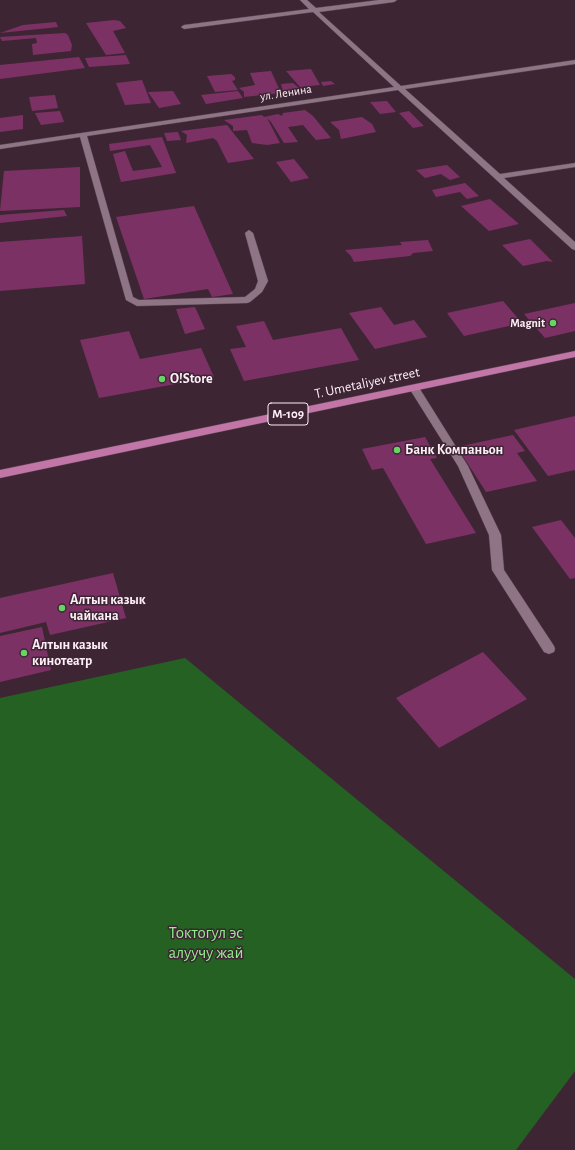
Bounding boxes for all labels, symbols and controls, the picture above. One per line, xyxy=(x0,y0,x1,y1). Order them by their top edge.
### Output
street label: ул. Ленина xyxy=(259,82,313,104)
place label: Magnit xyxy=(510,316,545,330)
marker: Magnit xyxy=(548,318,558,328)
street label: T. Umetaliyev street xyxy=(313,364,421,402)
place label: O!Store xyxy=(170,371,213,387)
marker: O!Store xyxy=(157,374,167,384)
road number: М-109 xyxy=(268,403,308,425)
place label: Банк Компаньон xyxy=(405,442,503,458)
marker: Банк Компаньон xyxy=(392,445,402,455)
place label: Алтын казык чайкана xyxy=(70,592,146,624)
marker: Алтын казык чайкана xyxy=(57,603,67,613)
place label: Алтын казык кинотеатр xyxy=(32,637,108,670)
marker: Алтын казык кинотеатр xyxy=(19,648,29,658)
park label: Токтогул эс алуучу жай xyxy=(169,923,243,963)

